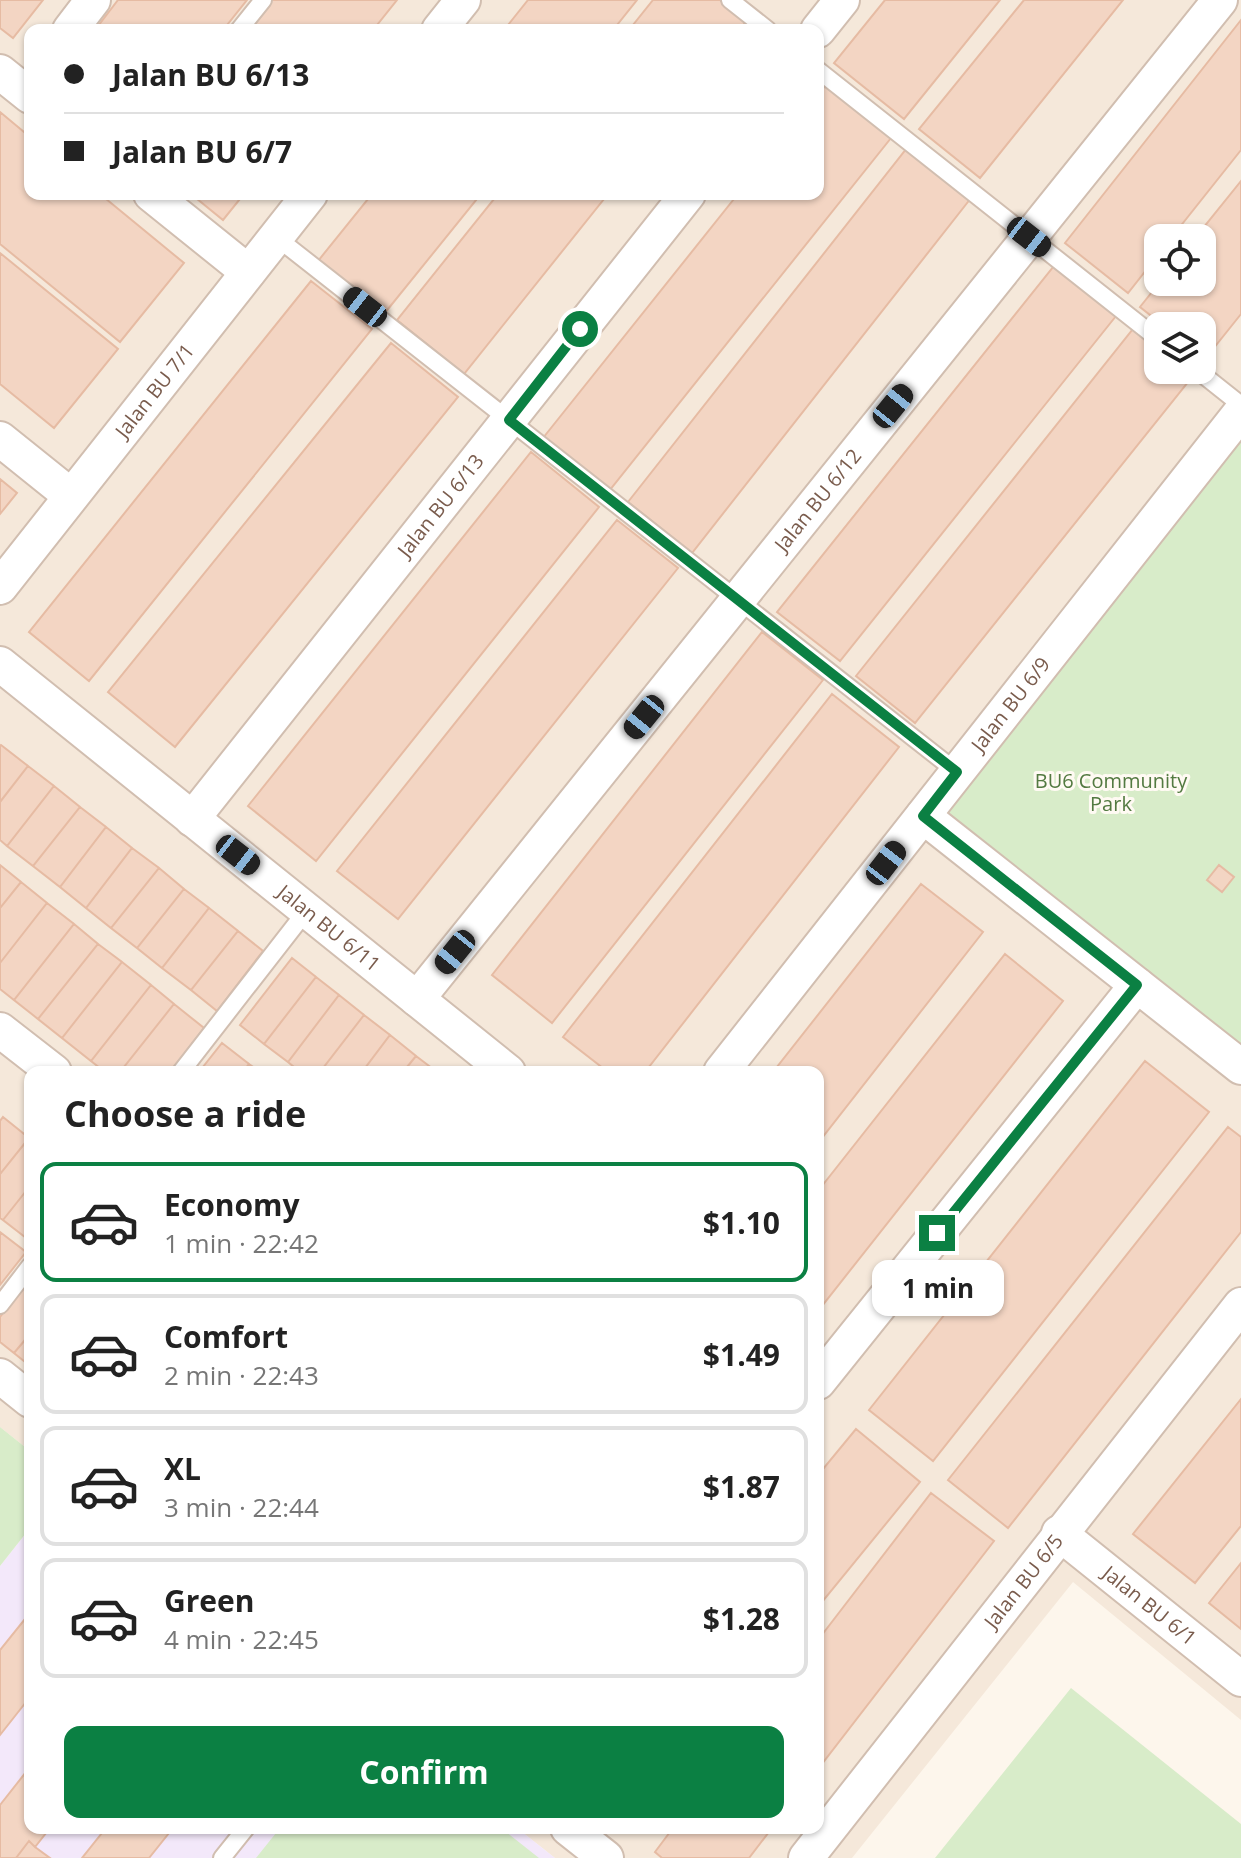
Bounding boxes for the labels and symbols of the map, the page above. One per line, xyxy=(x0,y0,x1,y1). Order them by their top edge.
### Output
car xyxy=(1003,213,1055,261)
car xyxy=(339,283,391,331)
route start xyxy=(562,311,598,347)
street label: Jalan BU 7/1 xyxy=(108,338,200,445)
car xyxy=(869,380,917,432)
street label: Jalan BU 6/12 xyxy=(767,443,867,558)
street label: Jalan BU 6/13 xyxy=(390,448,490,564)
street label: Jalan BU 6/9 xyxy=(963,651,1056,758)
car xyxy=(620,691,668,743)
park label: BU6 Community Park xyxy=(1035,767,1188,817)
car xyxy=(212,831,264,879)
car xyxy=(862,837,910,889)
street label: Jalan BU 6/11 xyxy=(271,877,386,977)
car xyxy=(431,926,479,978)
route end xyxy=(919,1215,955,1251)
callout: 1 min xyxy=(871,1261,1003,1317)
street label: Jalan BU 6/5 xyxy=(976,1528,1069,1635)
street label: Jalan BU 6/1 xyxy=(1096,1558,1202,1651)

